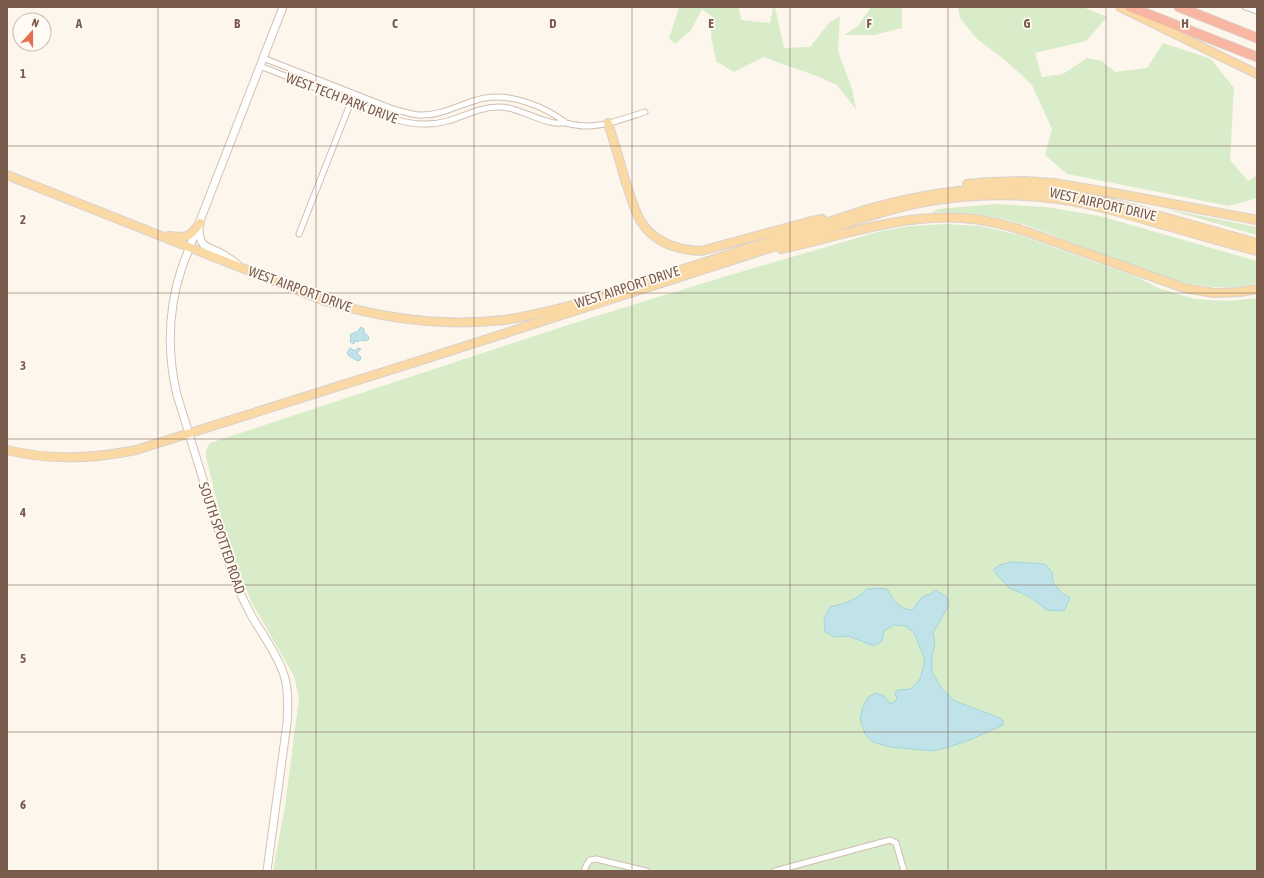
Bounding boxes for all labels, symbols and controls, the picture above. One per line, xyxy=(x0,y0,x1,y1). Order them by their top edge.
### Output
north arrow xyxy=(12,12,52,52)
text: N xyxy=(30,16,41,29)
text: A xyxy=(75,16,83,31)
text: B xyxy=(234,16,241,31)
text: C xyxy=(392,16,398,31)
text: D xyxy=(549,16,557,31)
text: E xyxy=(708,16,714,31)
text: F xyxy=(866,16,872,31)
text: G xyxy=(1024,16,1031,31)
text: H xyxy=(1181,16,1189,31)
text: 1 xyxy=(20,66,26,81)
street label: WEST TECH PARK DRIVE xyxy=(284,69,400,127)
street label: WEST AIRPORT DRIVE xyxy=(1048,184,1158,224)
text: 2 xyxy=(20,212,26,227)
street label: WEST AIRPORT DRIVE xyxy=(246,263,354,315)
street label: WEST AIRPORT DRIVE xyxy=(573,263,681,311)
text: 3 xyxy=(20,358,26,373)
street label: SOUTH SPOTTED ROAD xyxy=(195,480,249,596)
text: 4 xyxy=(19,505,26,520)
text: 5 xyxy=(20,651,26,666)
text: 6 xyxy=(20,797,26,812)

